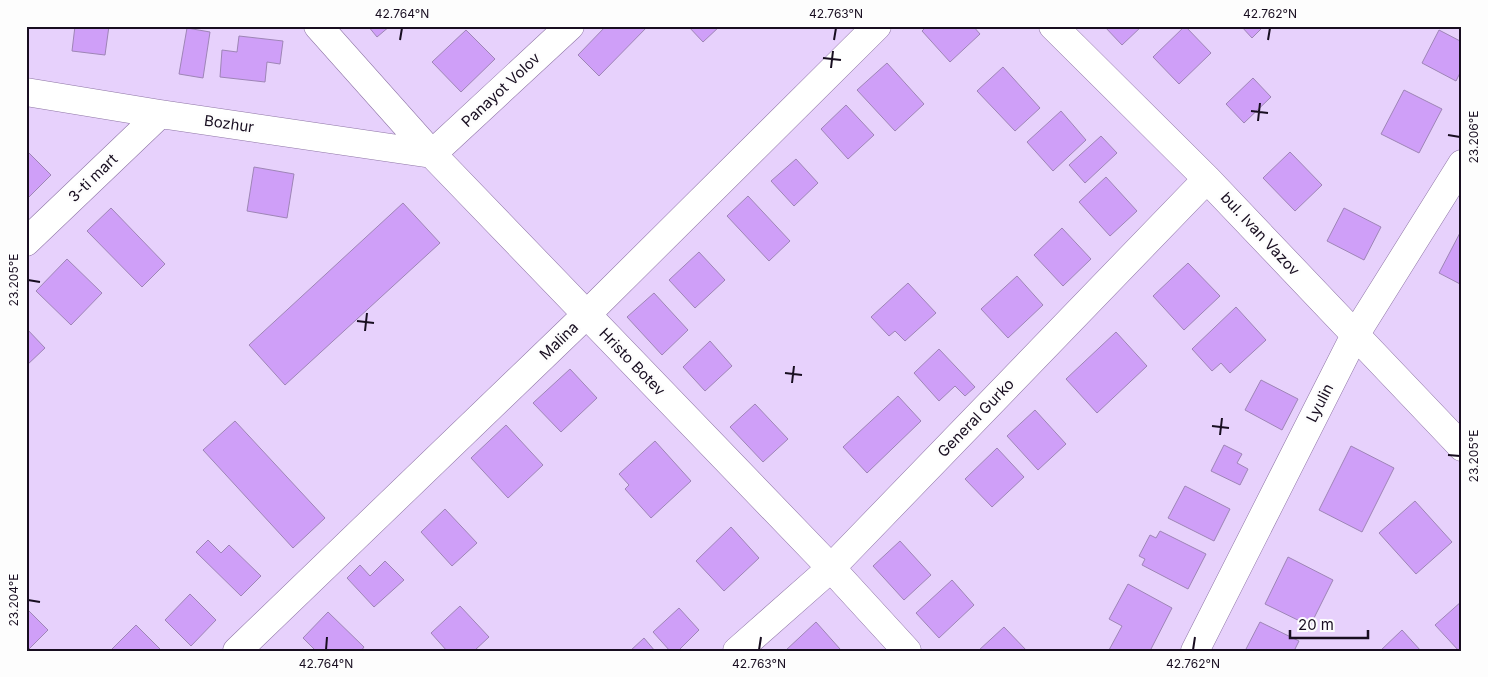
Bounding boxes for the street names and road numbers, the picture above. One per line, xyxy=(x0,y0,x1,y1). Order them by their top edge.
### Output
street label: Panayot Volov xyxy=(457,48,544,131)
street label: Bozhur xyxy=(203,111,256,136)
street label: 3-ti mart xyxy=(64,149,121,206)
street label: bul. Ivan Vazov xyxy=(1217,188,1304,280)
street label: Malina xyxy=(535,318,582,364)
street label: Hristo Botev xyxy=(595,324,670,400)
street label: General Gurko xyxy=(933,374,1018,461)
street label: Lyulin xyxy=(1302,380,1337,425)

